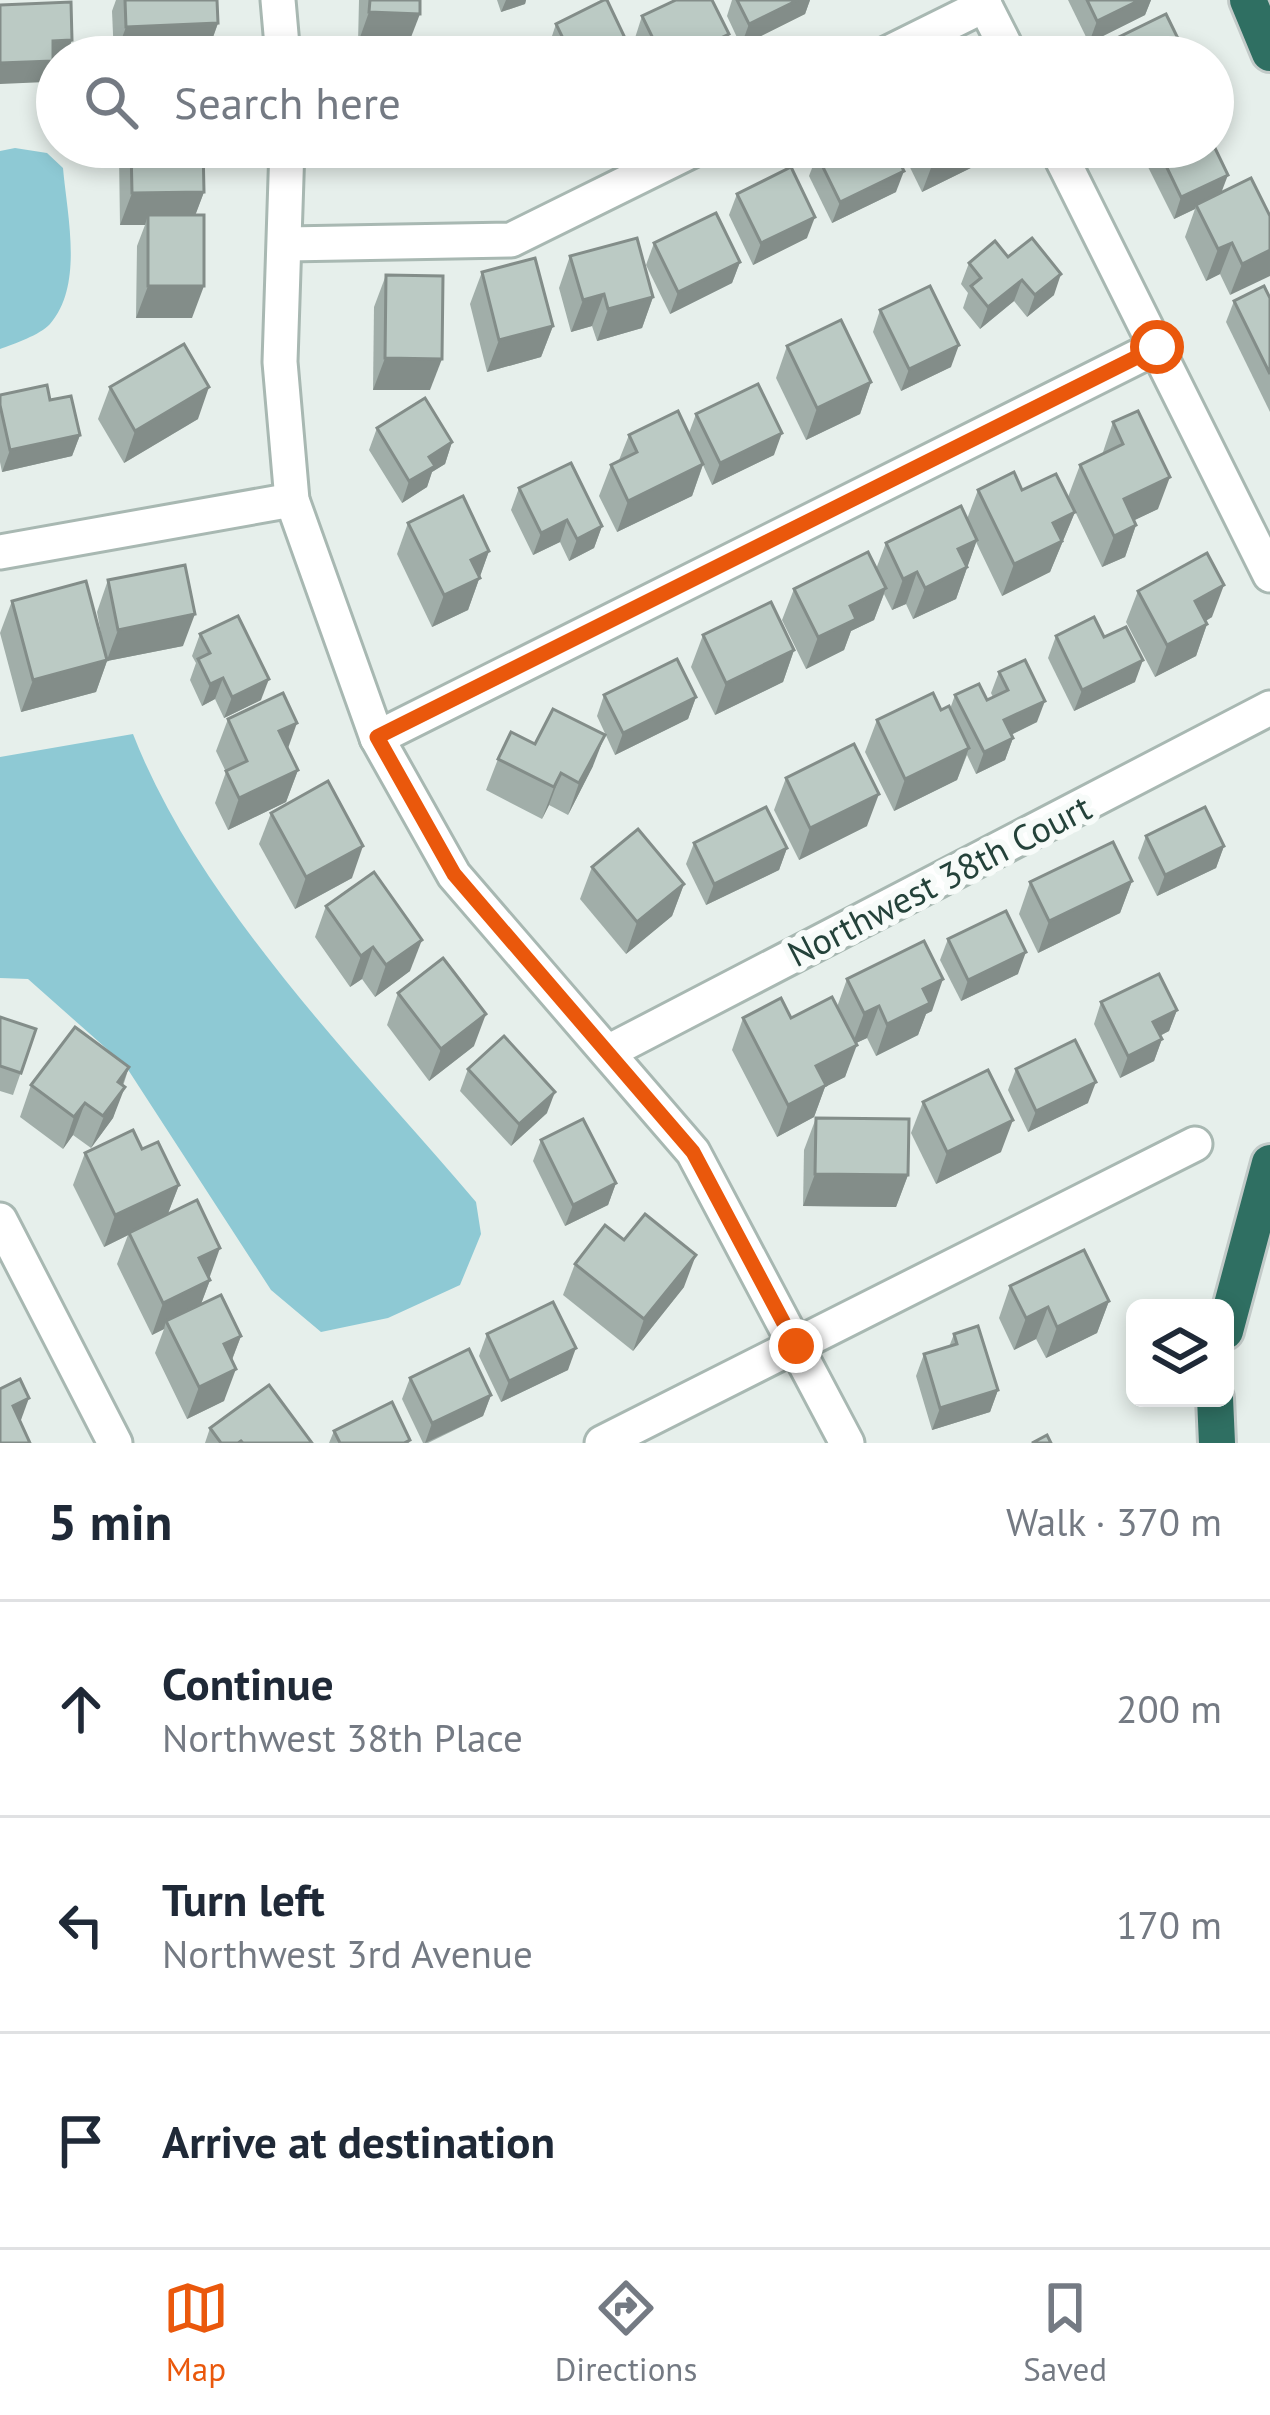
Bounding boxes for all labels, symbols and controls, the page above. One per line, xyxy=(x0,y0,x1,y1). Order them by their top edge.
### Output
search box xyxy=(36,36,1234,168)
icon: search xyxy=(78,69,144,135)
text: Search here xyxy=(174,73,401,131)
route start xyxy=(1130,320,1184,374)
street label: Northwest 38th Court xyxy=(779,783,1099,977)
map controls xyxy=(1126,1299,1234,1407)
button: layers xyxy=(1126,1299,1234,1407)
route end xyxy=(769,1319,823,1373)
text: 5 min xyxy=(48,1488,172,1554)
text: Walk · 370 m xyxy=(1006,1496,1222,1547)
text: Continue xyxy=(162,1654,334,1712)
icon: ahead xyxy=(48,1676,114,1742)
text: 200 m xyxy=(1116,1683,1222,1734)
text: Northwest 38th Place xyxy=(162,1712,523,1763)
text: Turn left xyxy=(162,1870,325,1928)
icon: left xyxy=(48,1892,114,1958)
text: 170 m xyxy=(1116,1899,1222,1950)
text: Northwest 3rd Avenue xyxy=(162,1928,533,1979)
icon: arrive xyxy=(48,2108,114,2174)
text: Arrive at destination xyxy=(162,2112,555,2170)
tab: Map xyxy=(163,2275,229,2390)
tab: Directions xyxy=(555,2275,697,2390)
tab: Saved xyxy=(1023,2275,1107,2390)

